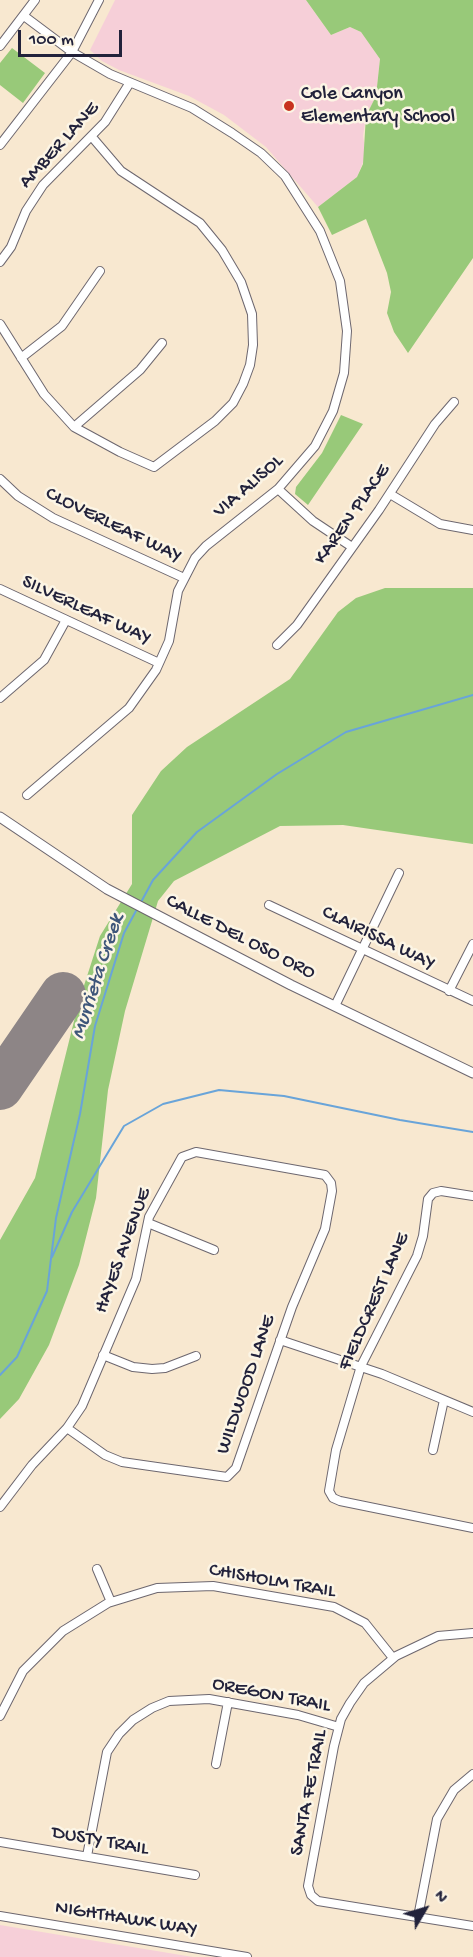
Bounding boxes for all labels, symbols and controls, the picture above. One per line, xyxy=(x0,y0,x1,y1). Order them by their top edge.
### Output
scale bar xyxy=(21,18,124,56)
text: 100 m xyxy=(29,30,74,51)
place label: Cole Canyon Elementary School xyxy=(301,83,455,130)
street label: AMBER LANE xyxy=(15,98,105,194)
marker: Cole Canyon Elementary School xyxy=(282,99,296,113)
street label: VIA ALISOL xyxy=(209,450,289,524)
street label: KAREN PLACE xyxy=(310,460,396,570)
street label: CLOVERLEAF WAY xyxy=(41,483,185,569)
street label: SILVERLEAF WAY xyxy=(17,571,155,651)
street label: CALLE DEL OSO ORO xyxy=(161,890,319,986)
street label: CLAIRISSA WAY xyxy=(317,901,439,977)
water label: Murrieta Creek xyxy=(67,911,131,1043)
street label: HAYES AVENUE xyxy=(90,1185,158,1317)
street label: FIELDCREST LANE xyxy=(334,1230,416,1374)
street label: WILDWOOD LANE xyxy=(212,1312,282,1458)
street label: CHISHOLM TRAIL xyxy=(207,1559,337,1605)
street label: OREGON TRAIL xyxy=(210,1673,332,1719)
street label: SANTA FE TRAIL xyxy=(286,1728,334,1858)
street label: DUSTY TRAIL xyxy=(50,1822,150,1862)
north arrow xyxy=(395,1879,455,1939)
text: N xyxy=(429,1888,450,1908)
street label: NIGHTHAWK WAY xyxy=(53,1897,199,1943)

